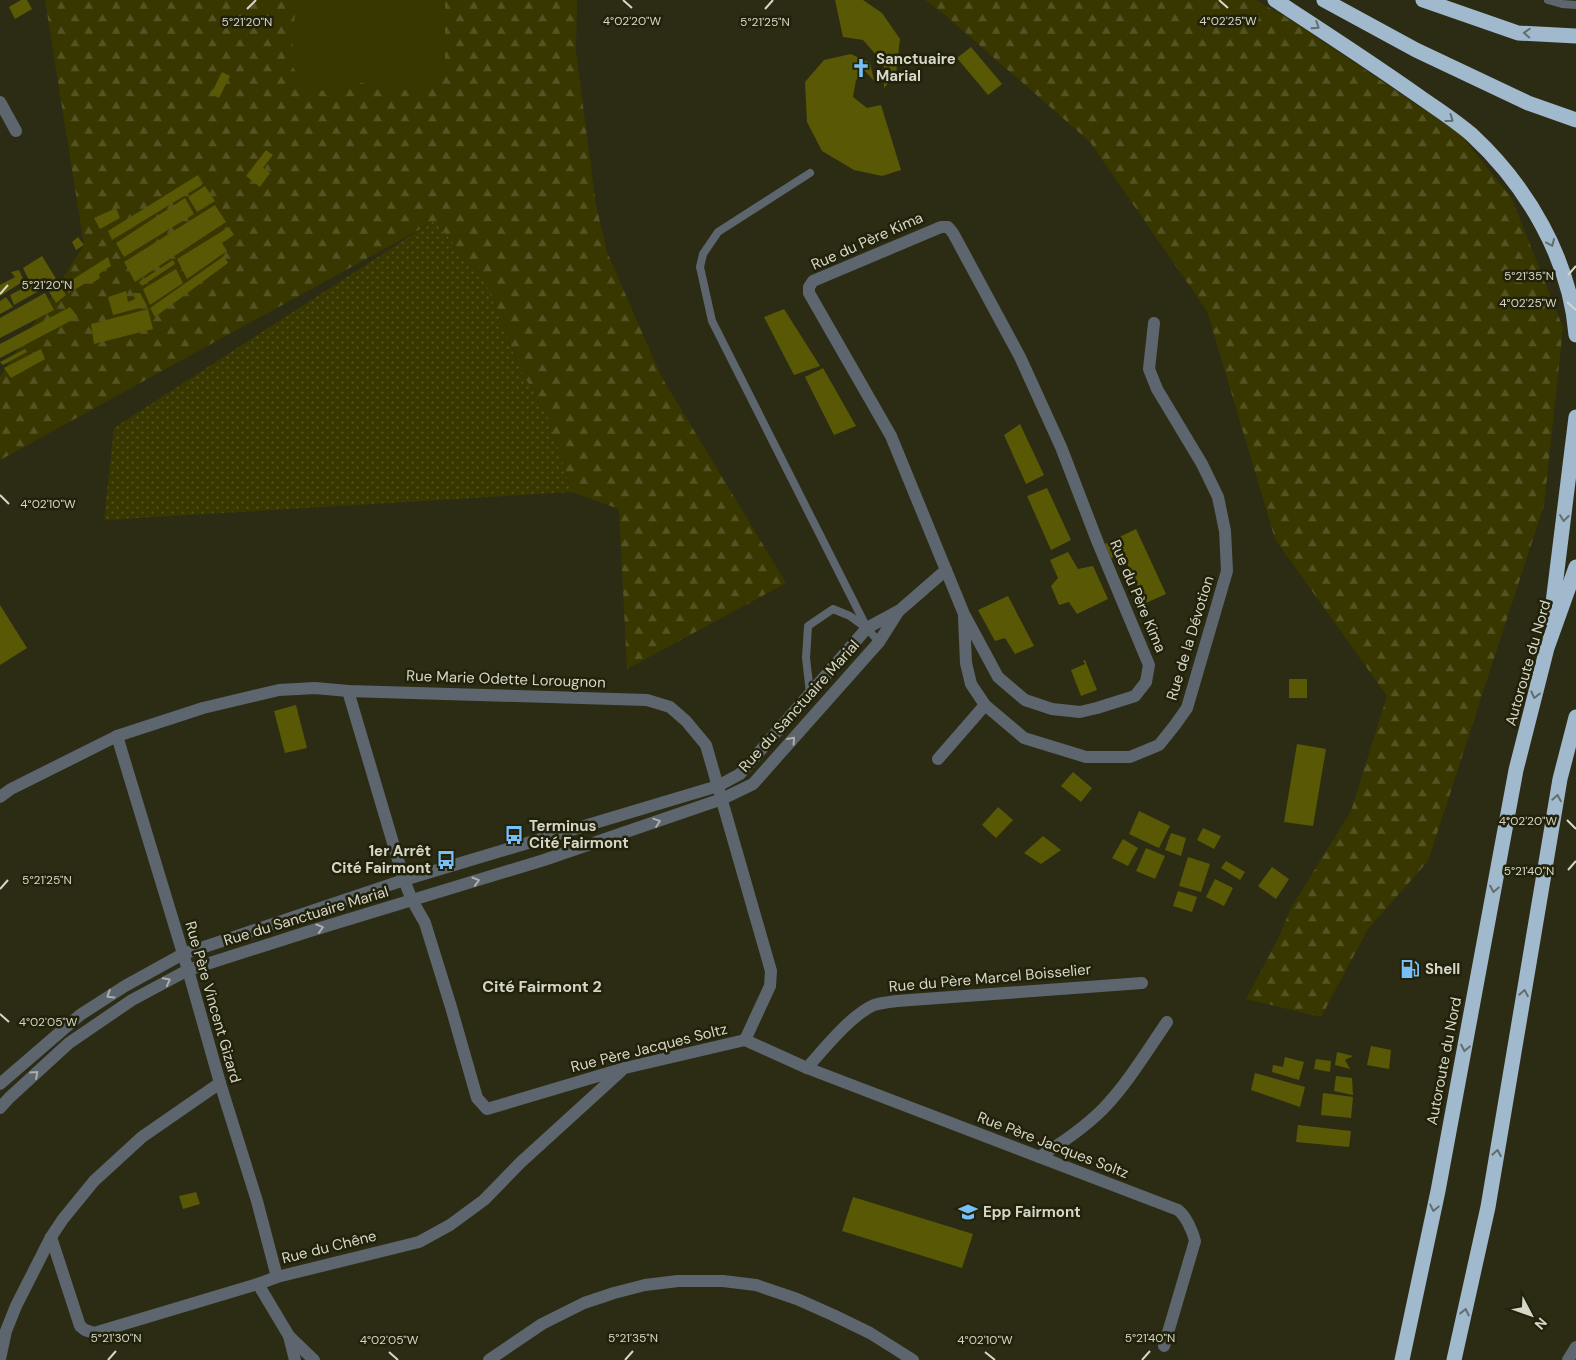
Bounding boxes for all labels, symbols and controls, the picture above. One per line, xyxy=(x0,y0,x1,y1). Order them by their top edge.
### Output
text: 4°02'20"W xyxy=(603,13,662,29)
text: 4°02'25"W xyxy=(1199,13,1257,29)
text: 5°21'20"N xyxy=(222,14,272,30)
text: 5°21'25"N xyxy=(740,14,790,30)
one-way arrow xyxy=(1311,20,1320,30)
one-way arrow xyxy=(1523,28,1531,39)
place label: Sanctuaire Marial xyxy=(876,49,956,86)
church icon: Sanctuaire Marial xyxy=(850,57,872,79)
one-way arrow xyxy=(1444,113,1453,122)
street label: Rue du Père Kima xyxy=(808,207,926,275)
one-way arrow xyxy=(1545,238,1555,247)
text: 5°21'35"N xyxy=(1504,268,1554,284)
text: 5°21'20"N xyxy=(22,277,72,293)
text: 4°02'25"W xyxy=(1499,295,1557,311)
text: 4°02'10"W xyxy=(20,496,76,512)
one-way arrow xyxy=(1559,514,1570,522)
street label: Rue du Père Kima xyxy=(1105,537,1171,655)
street label: Rue de la Dévotion xyxy=(1162,573,1218,703)
street label: Autoroute du Nord xyxy=(1500,598,1556,728)
street label: Rue du Sanctuaire Marial xyxy=(734,636,864,776)
street label: Rue Marie Odette Lorougnon xyxy=(406,666,606,692)
one-way arrow xyxy=(1530,691,1541,700)
one-way arrow xyxy=(786,736,795,745)
one-way arrow xyxy=(1552,794,1562,803)
text: 4°02'20"W xyxy=(1499,813,1558,829)
place label: Terminus Cité Fairmont xyxy=(529,816,629,853)
one-way arrow xyxy=(652,817,660,827)
bus stop icon: Terminus Cité Fairmont xyxy=(503,824,525,846)
place label: 1er Arrêt Cité Fairmont xyxy=(331,841,431,878)
bus stop icon: 1er Arrêt Cité Fairmont xyxy=(435,849,457,871)
text: 5°21'40"N xyxy=(1504,863,1554,879)
text: 5°21'25"N xyxy=(22,872,72,888)
one-way arrow xyxy=(471,876,480,886)
street label: Rue du Sanctuaire Marial xyxy=(221,881,391,951)
one-way arrow xyxy=(1490,884,1500,893)
street label: Rue Père Vincent Gizard xyxy=(180,919,246,1085)
one-way arrow xyxy=(316,923,324,933)
fuel station icon: Shell xyxy=(1399,958,1421,980)
street label: Rue du Père Marcel Boisselier xyxy=(888,959,1093,997)
place label: Shell xyxy=(1425,959,1460,979)
district label: Cité Fairmont 2 xyxy=(482,976,602,997)
one-way arrow xyxy=(162,977,171,987)
one-way arrow xyxy=(106,989,115,999)
one-way arrow xyxy=(1518,989,1528,997)
street label: Autoroute du Nord xyxy=(1422,995,1466,1127)
text: 4°02'05"W xyxy=(19,1014,78,1030)
street label: Rue Père Jacques Soltz xyxy=(569,1019,729,1077)
one-way arrow xyxy=(1460,1044,1470,1053)
one-way arrow xyxy=(29,1071,38,1080)
street label: Rue Père Jacques Soltz xyxy=(974,1107,1132,1183)
one-way arrow xyxy=(1491,1149,1501,1157)
school or university icon: Epp Fairmont xyxy=(957,1201,979,1223)
place label: Epp Fairmont xyxy=(983,1202,1081,1222)
one-way arrow xyxy=(1430,1204,1440,1212)
street label: Rue du Chêne xyxy=(279,1226,379,1268)
north arrow xyxy=(1506,1290,1556,1340)
one-way arrow xyxy=(1459,1308,1470,1317)
text: N xyxy=(1531,1314,1551,1333)
text: 5°21'30"N xyxy=(90,1330,142,1346)
text: 5°21'35"N xyxy=(608,1330,658,1346)
text: 5°21'40"N xyxy=(1125,1330,1175,1346)
text: 4°02'05"W xyxy=(360,1332,419,1348)
text: 4°02'10"W xyxy=(957,1332,1013,1348)

